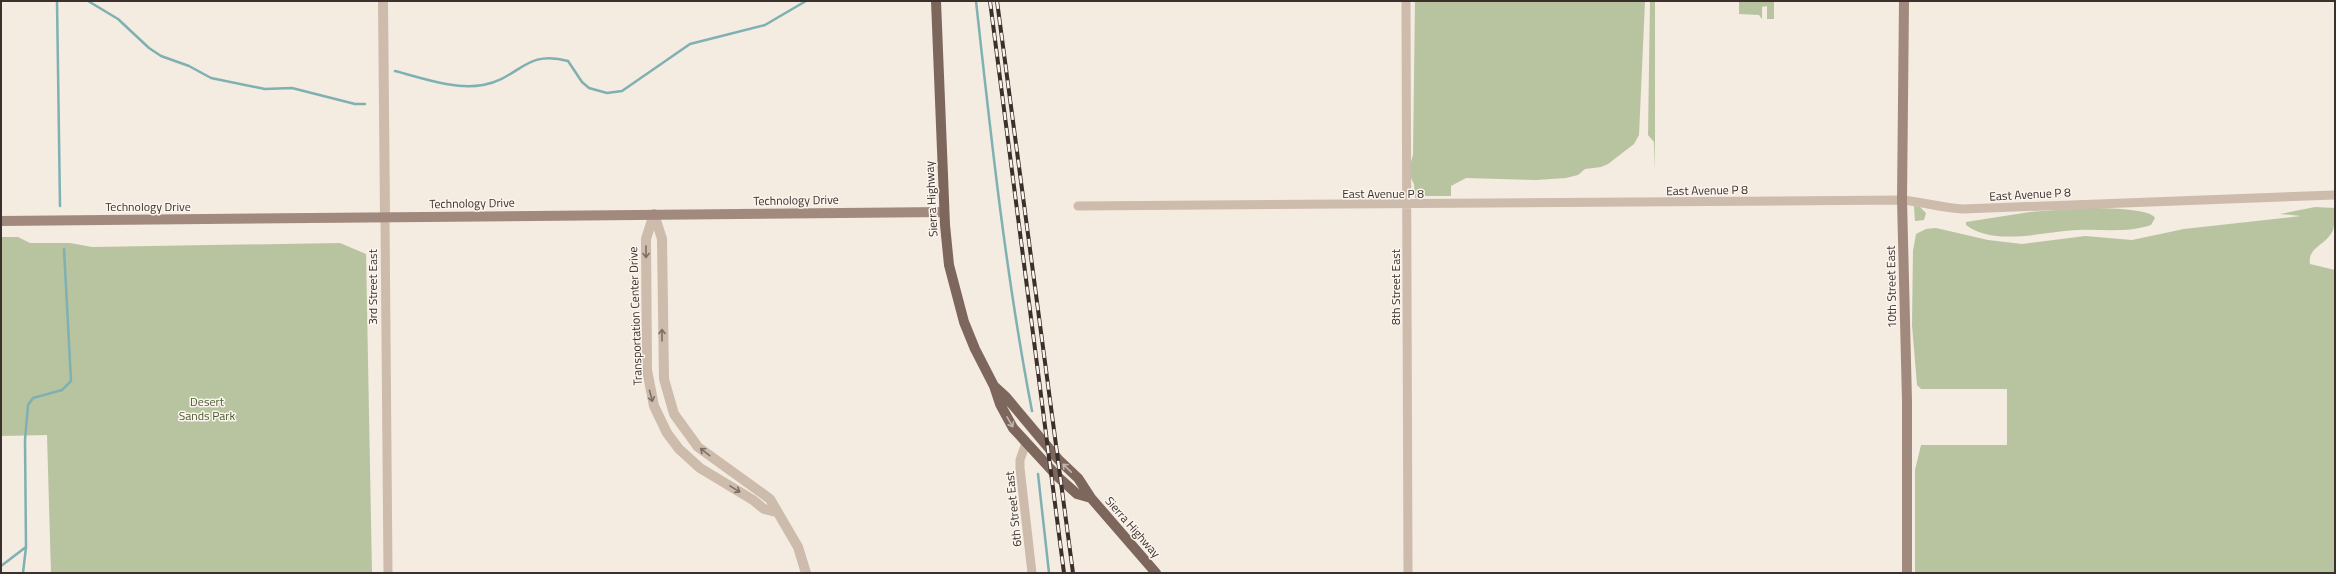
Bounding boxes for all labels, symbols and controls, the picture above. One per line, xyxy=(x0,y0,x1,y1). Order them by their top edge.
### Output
street label: Sierra Highway xyxy=(920,160,942,238)
street label: East Avenue P 8 xyxy=(1666,180,1748,200)
street label: East Avenue P 8 xyxy=(1989,182,2072,206)
street label: East Avenue P 8 xyxy=(1342,184,1424,203)
street label: Technology Drive xyxy=(753,190,839,210)
street label: Technology Drive xyxy=(429,193,515,213)
street label: Technology Drive xyxy=(105,197,191,216)
one-way arrow xyxy=(642,245,650,258)
street label: 10th Street East xyxy=(1881,245,1901,329)
street label: Transportation Center Drive xyxy=(623,246,647,386)
street label: 3rd Street East xyxy=(363,248,382,325)
street label: 8th Street East xyxy=(1386,248,1405,325)
one-way arrow xyxy=(658,329,666,342)
one-way arrow xyxy=(648,389,655,402)
park label: Desert Sands Park xyxy=(179,392,235,425)
one-way arrow xyxy=(1006,416,1014,428)
one-way arrow xyxy=(699,448,710,457)
one-way arrow xyxy=(1062,463,1072,473)
street label: 6th Street East xyxy=(999,469,1026,548)
one-way arrow xyxy=(729,485,740,493)
street label: Sierra Highway xyxy=(1101,492,1165,562)

